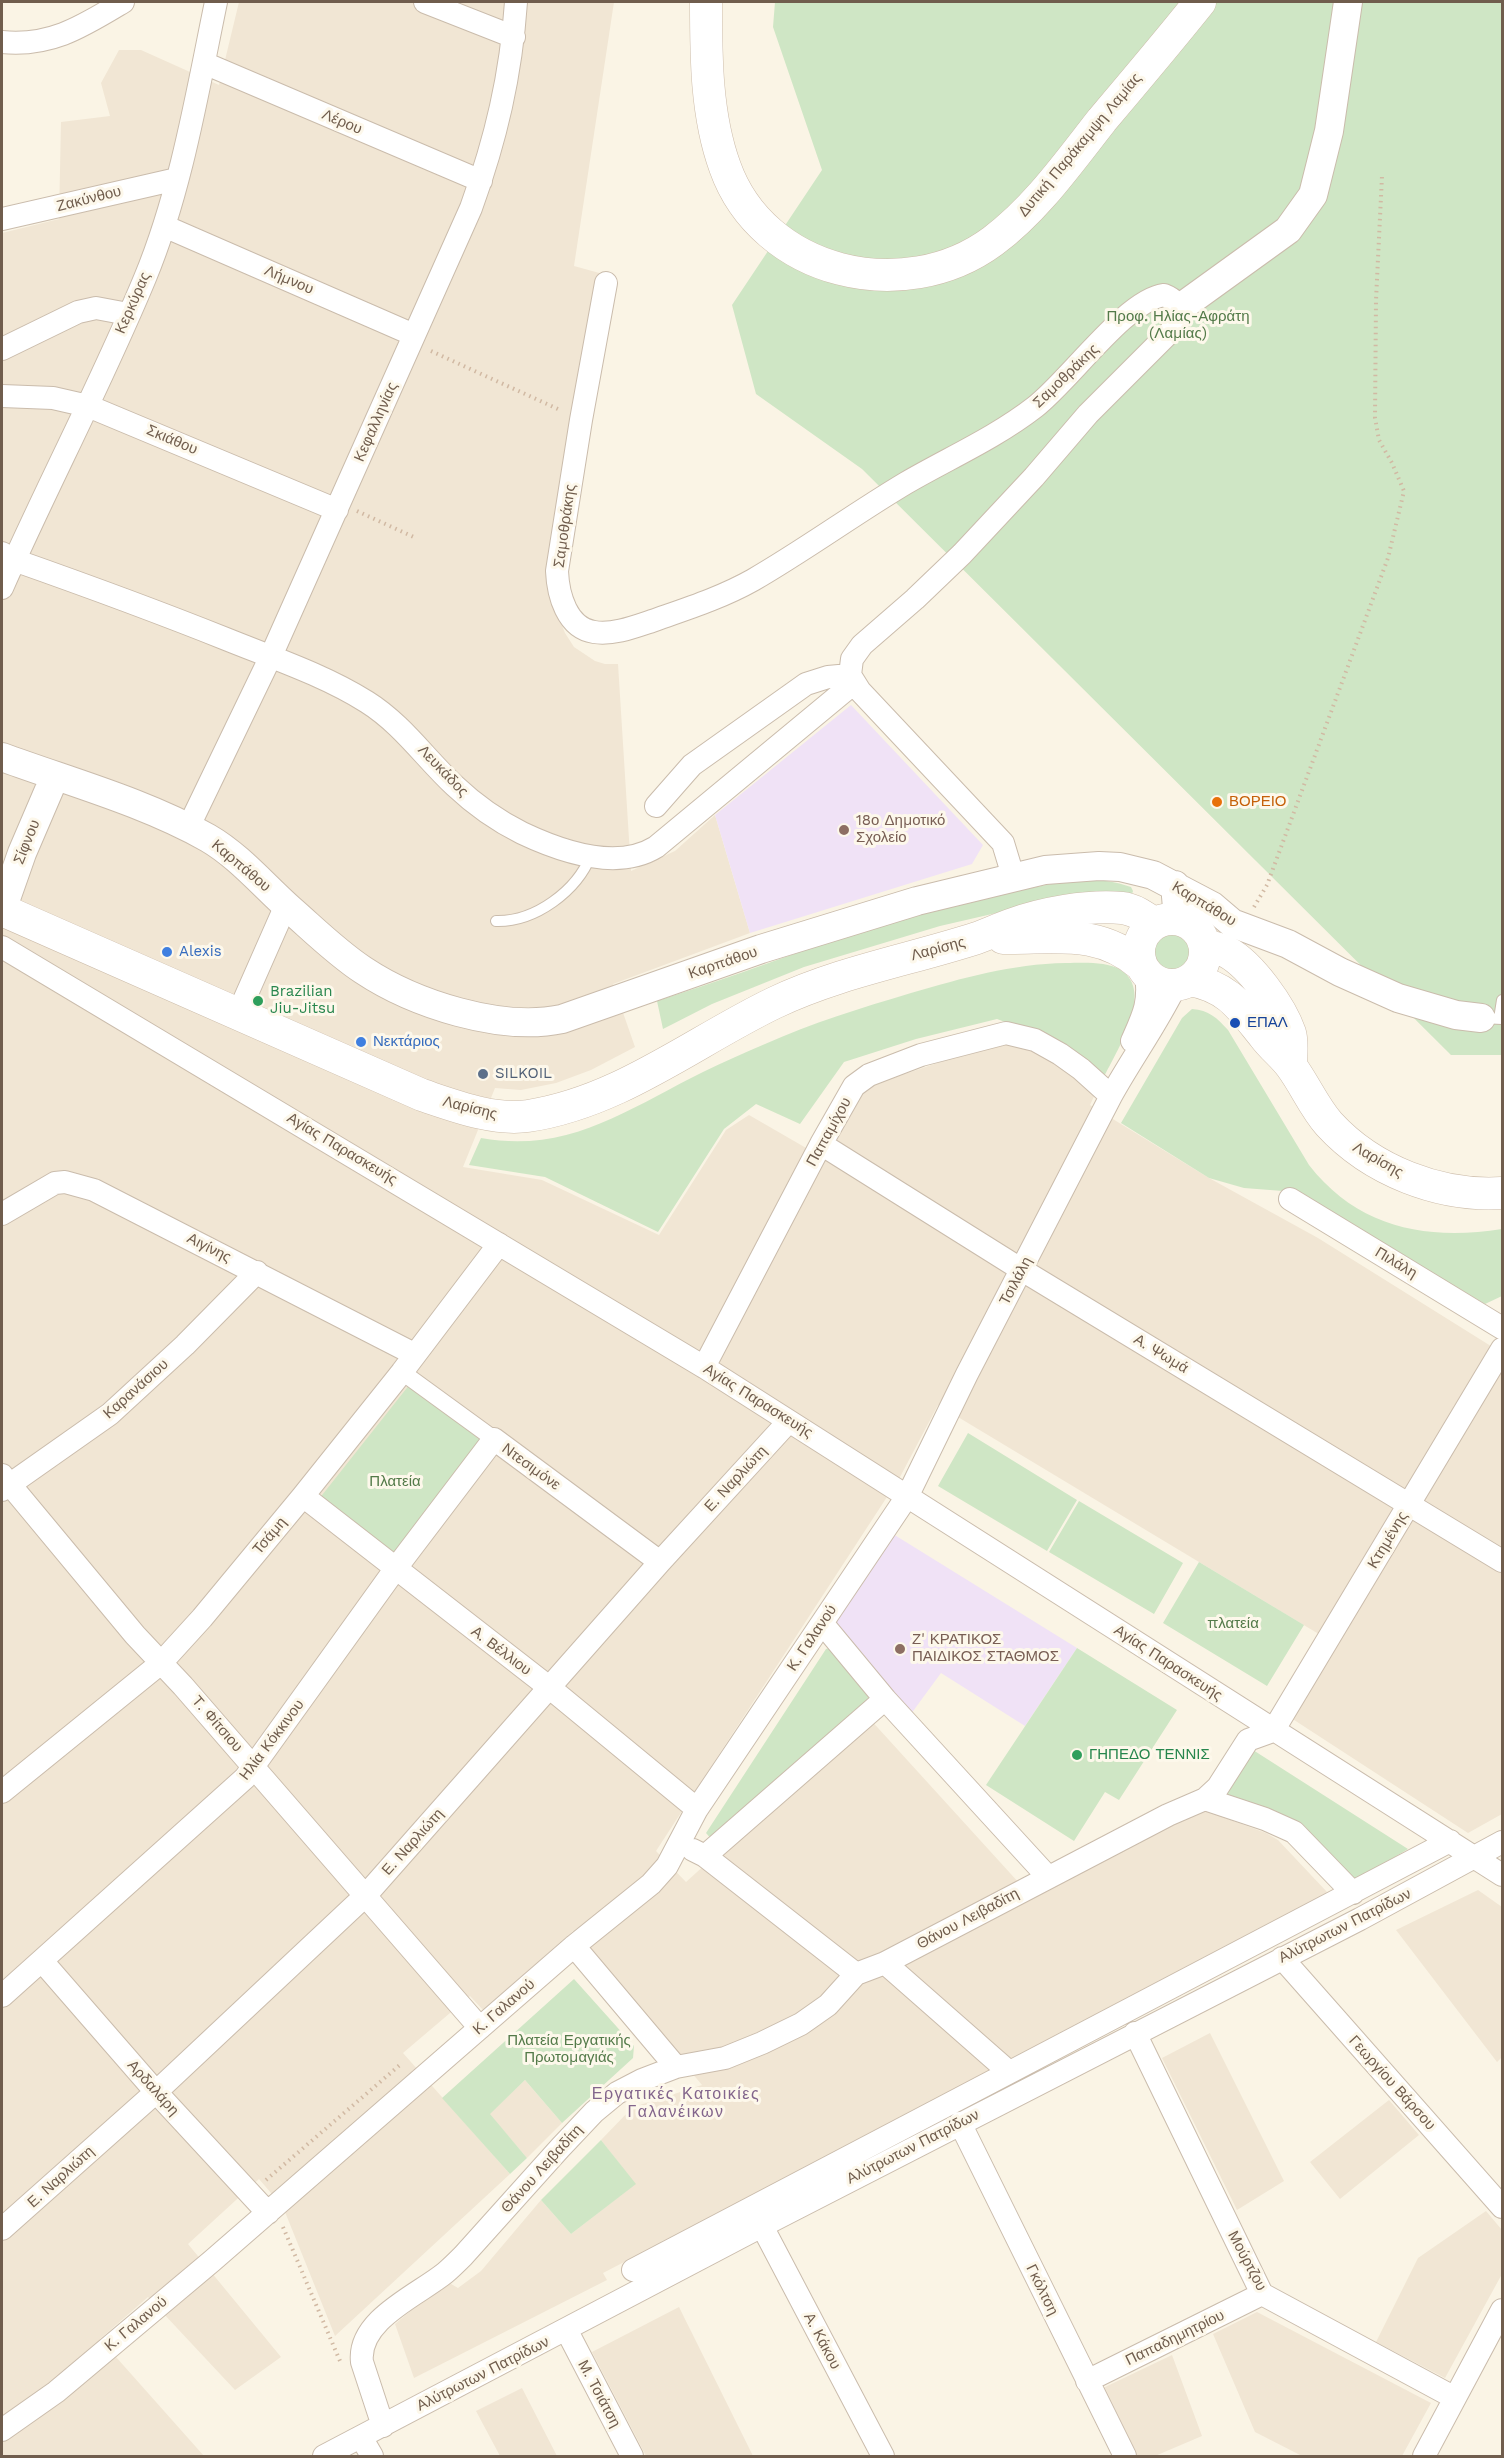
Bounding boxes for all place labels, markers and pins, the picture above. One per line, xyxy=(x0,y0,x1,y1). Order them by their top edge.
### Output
place label: ΒΟΡΕΙΟ xyxy=(1229,793,1287,811)
marker: ΒΟΡΕΙΟ xyxy=(1210,795,1224,809)
place label: 18ο Δημοτικό Σχολείο xyxy=(856,812,945,847)
marker: 18ο Δημοτικό Σχολείο xyxy=(837,823,851,837)
place label: Alexis xyxy=(179,943,222,961)
marker: Alexis xyxy=(160,945,174,959)
place label: Brazilian Jiu-Jitsu xyxy=(270,983,335,1018)
marker: Brazilian Jiu-Jitsu xyxy=(251,994,265,1008)
place label: ΕΠΑΛ xyxy=(1247,1014,1288,1032)
marker: ΕΠΑΛ xyxy=(1228,1016,1242,1030)
place label: Νεκτάριος xyxy=(373,1033,440,1051)
marker: Νεκτάριος xyxy=(354,1035,368,1049)
place label: SILKOIL xyxy=(495,1065,552,1083)
marker: SILKOIL xyxy=(476,1067,490,1081)
place label: Ζ' ΚΡΑΤΙΚΟΣ ΠΑΙΔΙΚΟΣ ΣΤΑΘΜΟΣ xyxy=(912,1631,1059,1666)
marker: Ζ' ΚΡΑΤΙΚΟΣ ΠΑΙΔΙΚΟΣ ΣΤΑΘΜΟΣ xyxy=(893,1642,907,1656)
place label: ΓΗΠΕΔΟ ΤΕΝΝΙΣ xyxy=(1089,1746,1210,1764)
marker: ΓΗΠΕΔΟ ΤΕΝΝΙΣ xyxy=(1070,1748,1084,1762)

